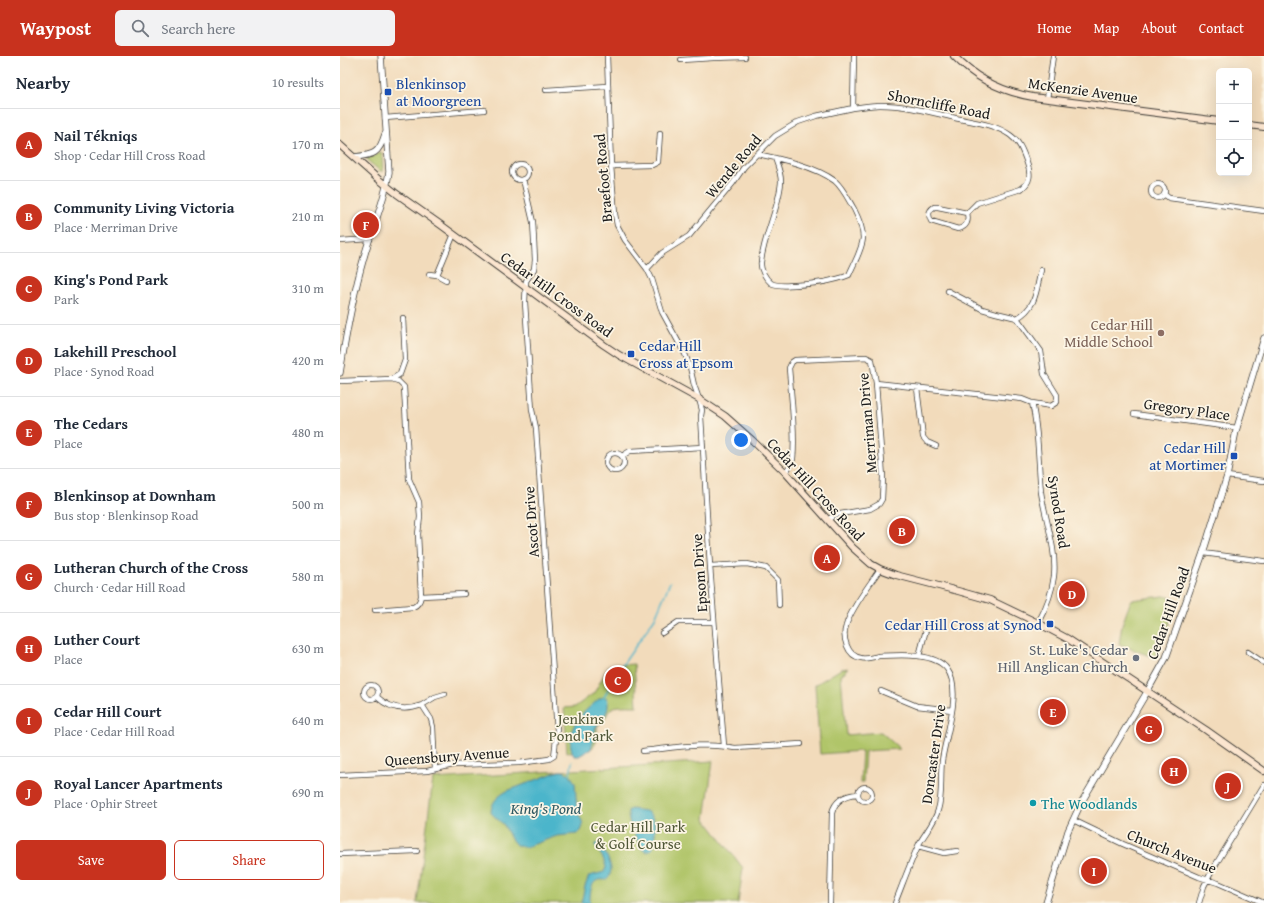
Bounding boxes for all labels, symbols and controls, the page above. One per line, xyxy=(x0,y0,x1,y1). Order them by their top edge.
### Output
search box xyxy=(115,10,395,46)
text: Waypost xyxy=(20,14,91,42)
icon: search xyxy=(129,17,151,39)
text: Search here xyxy=(161,18,235,39)
text: Home xyxy=(1037,18,1072,38)
text: Map xyxy=(1094,18,1119,38)
text: About xyxy=(1141,18,1177,38)
text: Contact xyxy=(1199,18,1244,38)
map controls xyxy=(1216,68,1252,176)
button: + xyxy=(1216,68,1252,104)
text: Nearby xyxy=(16,70,70,95)
street label: McKenzie Avenue xyxy=(1027,72,1139,108)
text: 10 results xyxy=(272,73,324,92)
place label: Blenkinsop at Moorgreen xyxy=(396,73,482,111)
street label: Shorncliffe Road xyxy=(886,84,992,124)
marker: Blenkinsop at Moorgreen xyxy=(383,87,393,97)
button: − xyxy=(1216,104,1252,140)
text: Nail Tékniqs xyxy=(54,125,137,146)
street label: Wende Road xyxy=(700,130,766,202)
street label: Braefoot Road xyxy=(589,133,617,223)
text: A xyxy=(25,135,33,154)
text: 170 m xyxy=(292,135,324,154)
button: locate xyxy=(1216,140,1252,176)
text: Shop · Cedar Hill Cross Road xyxy=(54,146,205,165)
text: Community Living Victoria xyxy=(54,197,234,218)
text: B xyxy=(25,207,33,226)
text: 210 m xyxy=(292,207,324,226)
pin: F xyxy=(353,210,379,240)
text: Place · Merriman Drive xyxy=(54,218,178,237)
street label: Cedar Hill Cross Road xyxy=(497,246,617,342)
text: King's Pond Park xyxy=(54,269,168,290)
text: C xyxy=(25,279,33,298)
text: 310 m xyxy=(292,279,324,298)
text: Park xyxy=(54,290,79,309)
place label: Cedar Hill Middle School xyxy=(1064,314,1153,352)
marker: Cedar Hill Middle School xyxy=(1156,328,1166,338)
place label: Cedar Hill Cross at Epsom xyxy=(639,335,734,373)
text: Lakehill Preschool xyxy=(54,341,177,362)
marker: Cedar Hill Cross at Epsom xyxy=(626,349,636,359)
text: D xyxy=(25,351,33,370)
text: 420 m xyxy=(292,351,324,370)
text: Place · Synod Road xyxy=(54,362,154,381)
street label: Merriman Drive xyxy=(852,372,882,474)
street label: Gregory Place xyxy=(1142,393,1232,425)
text: The Cedars xyxy=(54,413,128,434)
text: E xyxy=(26,423,32,442)
text: 480 m xyxy=(292,423,324,442)
your location xyxy=(731,430,751,450)
street label: Cedar Hill Cross Road xyxy=(763,433,869,545)
text: Place xyxy=(54,434,83,453)
place label: Cedar Hill at Mortimer xyxy=(1149,437,1226,475)
marker: Cedar Hill at Mortimer xyxy=(1229,451,1239,461)
street label: Synod Road xyxy=(1043,474,1075,550)
text: Blenkinsop at Downham xyxy=(54,485,216,506)
street label: Ascot Drive xyxy=(518,486,544,558)
text: F xyxy=(26,495,32,514)
text: 500 m xyxy=(292,495,324,514)
text: Bus stop · Blenkinsop Road xyxy=(54,506,199,525)
pin: B xyxy=(889,516,915,546)
street label: Epsom Drive xyxy=(686,533,712,613)
pin: A xyxy=(814,543,840,573)
text: Lutheran Church of the Cross xyxy=(54,557,248,578)
street label: Cedar Hill Road xyxy=(1142,564,1194,662)
text: G xyxy=(25,567,33,586)
text: 580 m xyxy=(292,567,324,586)
text: Church · Cedar Hill Road xyxy=(54,578,185,597)
pin: D xyxy=(1059,579,1085,609)
place label: Cedar Hill Cross at Synod xyxy=(885,614,1042,635)
marker: Cedar Hill Cross at Synod xyxy=(1045,619,1055,629)
text: Luther Court xyxy=(54,629,140,650)
text: H xyxy=(24,639,34,658)
text: 630 m xyxy=(292,639,324,658)
place label: St. Luke's Cedar Hill Anglican Church xyxy=(998,639,1129,677)
text: Place xyxy=(54,650,83,669)
marker: St. Luke's Cedar Hill Anglican Church xyxy=(1131,653,1141,663)
pin: C xyxy=(605,665,631,695)
pin: E xyxy=(1040,697,1066,727)
text: Cedar Hill Court xyxy=(54,701,162,722)
street label: Doncaster Drive xyxy=(916,703,950,805)
park label: Jenkins Pond Park xyxy=(549,708,614,746)
text: I xyxy=(27,711,31,730)
text: 640 m xyxy=(292,711,324,730)
pin: G xyxy=(1136,714,1162,744)
text: Place · Cedar Hill Road xyxy=(54,722,175,741)
street label: Queensbury Avenue xyxy=(384,741,510,771)
pin: H xyxy=(1161,756,1187,786)
pin: J xyxy=(1215,771,1241,801)
text: Royal Lancer Apartments xyxy=(54,773,223,794)
text: J xyxy=(27,783,31,802)
text: 690 m xyxy=(292,783,324,802)
place label: The Woodlands xyxy=(1041,793,1137,814)
text: Place · Ophir Street xyxy=(54,794,158,813)
water label: King's Pond xyxy=(509,796,582,820)
marker: The Woodlands xyxy=(1028,798,1038,808)
park label: Cedar Hill Park & Golf Course xyxy=(591,816,686,854)
street label: Church Avenue xyxy=(1124,823,1220,879)
button: Save xyxy=(16,840,166,880)
button: Share xyxy=(174,840,324,880)
pin: I xyxy=(1081,856,1107,886)

